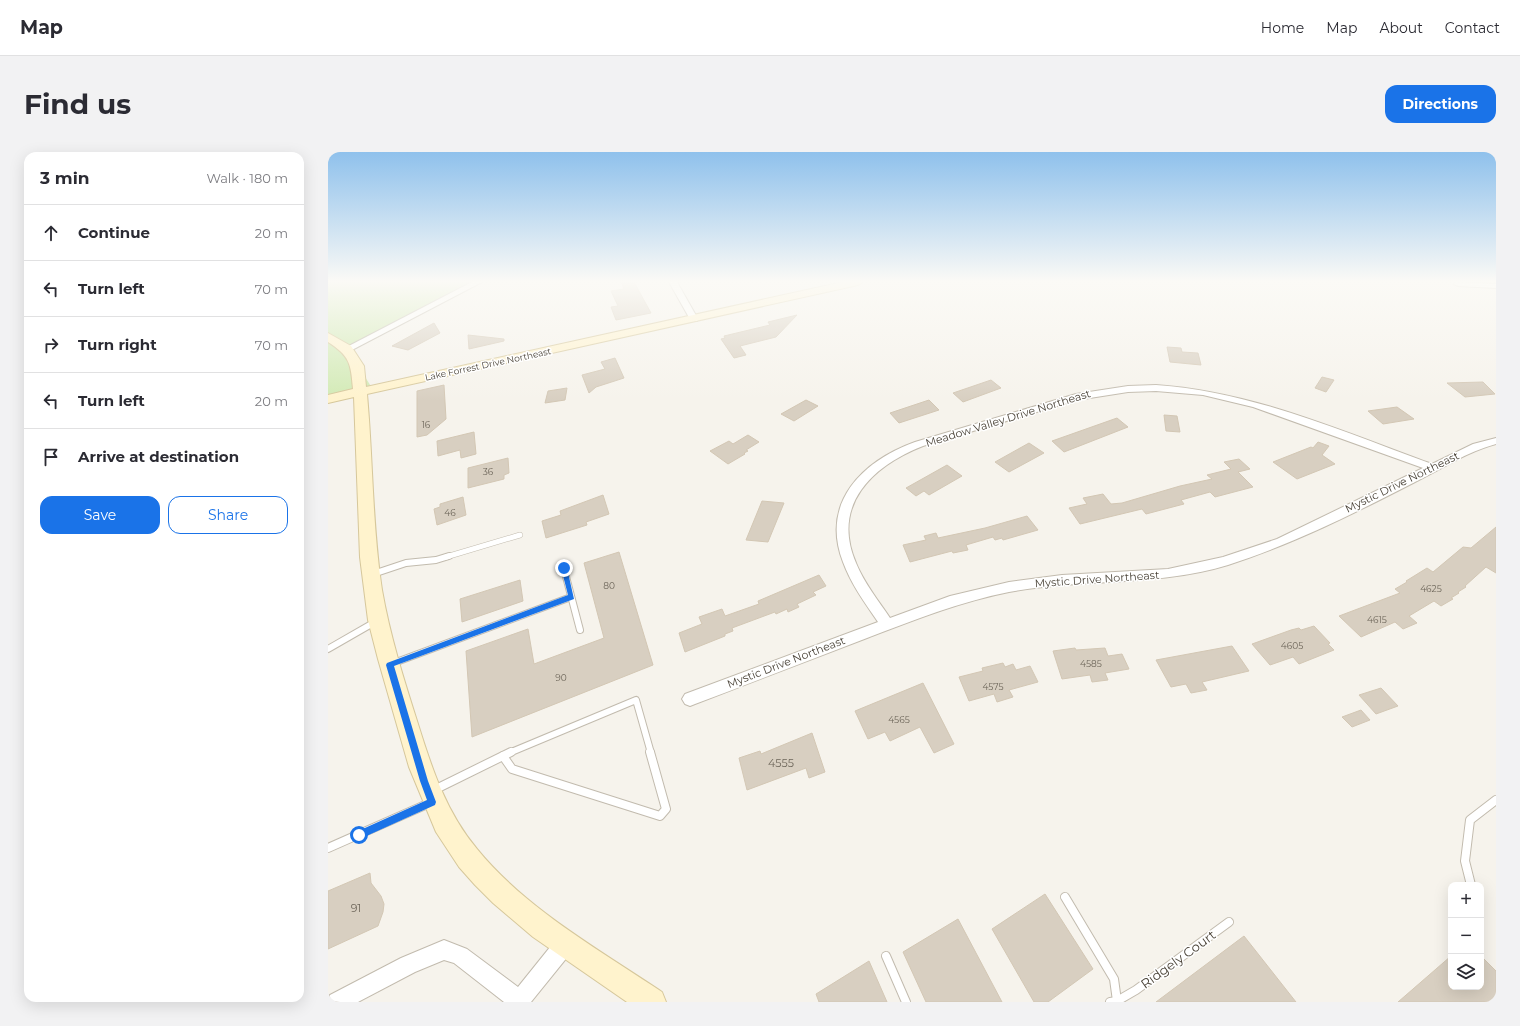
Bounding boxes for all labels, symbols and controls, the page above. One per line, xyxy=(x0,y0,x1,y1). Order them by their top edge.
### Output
text: Map xyxy=(20,16,63,39)
text: Home xyxy=(1261,19,1304,37)
text: Map xyxy=(1326,19,1357,37)
text: About xyxy=(1379,19,1423,37)
text: Contact xyxy=(1445,19,1500,37)
button: Directions xyxy=(1385,85,1496,123)
text: Find us xyxy=(24,87,131,121)
text: 3 min xyxy=(40,168,90,188)
text: Walk · 180 m xyxy=(206,170,288,186)
icon: ahead xyxy=(40,222,62,244)
text: Continue xyxy=(78,223,150,242)
text: 20 m xyxy=(255,225,288,241)
icon: left xyxy=(40,278,62,300)
text: Turn left xyxy=(78,279,145,298)
text: 70 m xyxy=(255,281,288,297)
icon: right xyxy=(40,334,62,356)
text: Turn right xyxy=(78,335,157,354)
text: 70 m xyxy=(255,337,288,353)
street label: Lake Forrest Drive Northeast xyxy=(424,345,552,383)
street label: Meadow Valley Drive Northeast xyxy=(924,386,1093,450)
icon: left xyxy=(40,390,62,412)
text: Turn left xyxy=(78,391,145,410)
text: 20 m xyxy=(255,393,288,409)
house number: 16 xyxy=(422,419,431,430)
icon: arrive xyxy=(40,446,62,468)
text: Arrive at destination xyxy=(78,447,239,466)
street label: Mystic Drive Northeast xyxy=(1343,448,1462,516)
house number: 36 xyxy=(483,466,494,477)
button: Save xyxy=(40,496,160,534)
button: Share xyxy=(168,496,288,534)
house number: 46 xyxy=(444,507,456,518)
route end xyxy=(555,559,573,577)
street label: Mystic Drive Northeast xyxy=(1034,568,1160,590)
house number: 80 xyxy=(603,580,615,591)
house number: 4625 xyxy=(1420,583,1442,594)
house number: 4615 xyxy=(1367,614,1387,625)
street label: Mystic Drive Northeast xyxy=(725,633,847,691)
house number: 4605 xyxy=(1281,640,1303,651)
house number: 4585 xyxy=(1080,658,1102,669)
house number: 90 xyxy=(555,672,567,683)
house number: 4575 xyxy=(982,681,1004,692)
house number: 4565 xyxy=(888,714,910,725)
house number: 4555 xyxy=(768,756,794,770)
route start xyxy=(350,826,368,844)
map controls xyxy=(1448,882,1484,990)
button: + xyxy=(1448,882,1484,918)
house number: 91 xyxy=(351,901,361,915)
button: − xyxy=(1448,918,1484,954)
street label: Ridgely Court xyxy=(1137,926,1219,992)
button: layers xyxy=(1448,954,1484,990)

